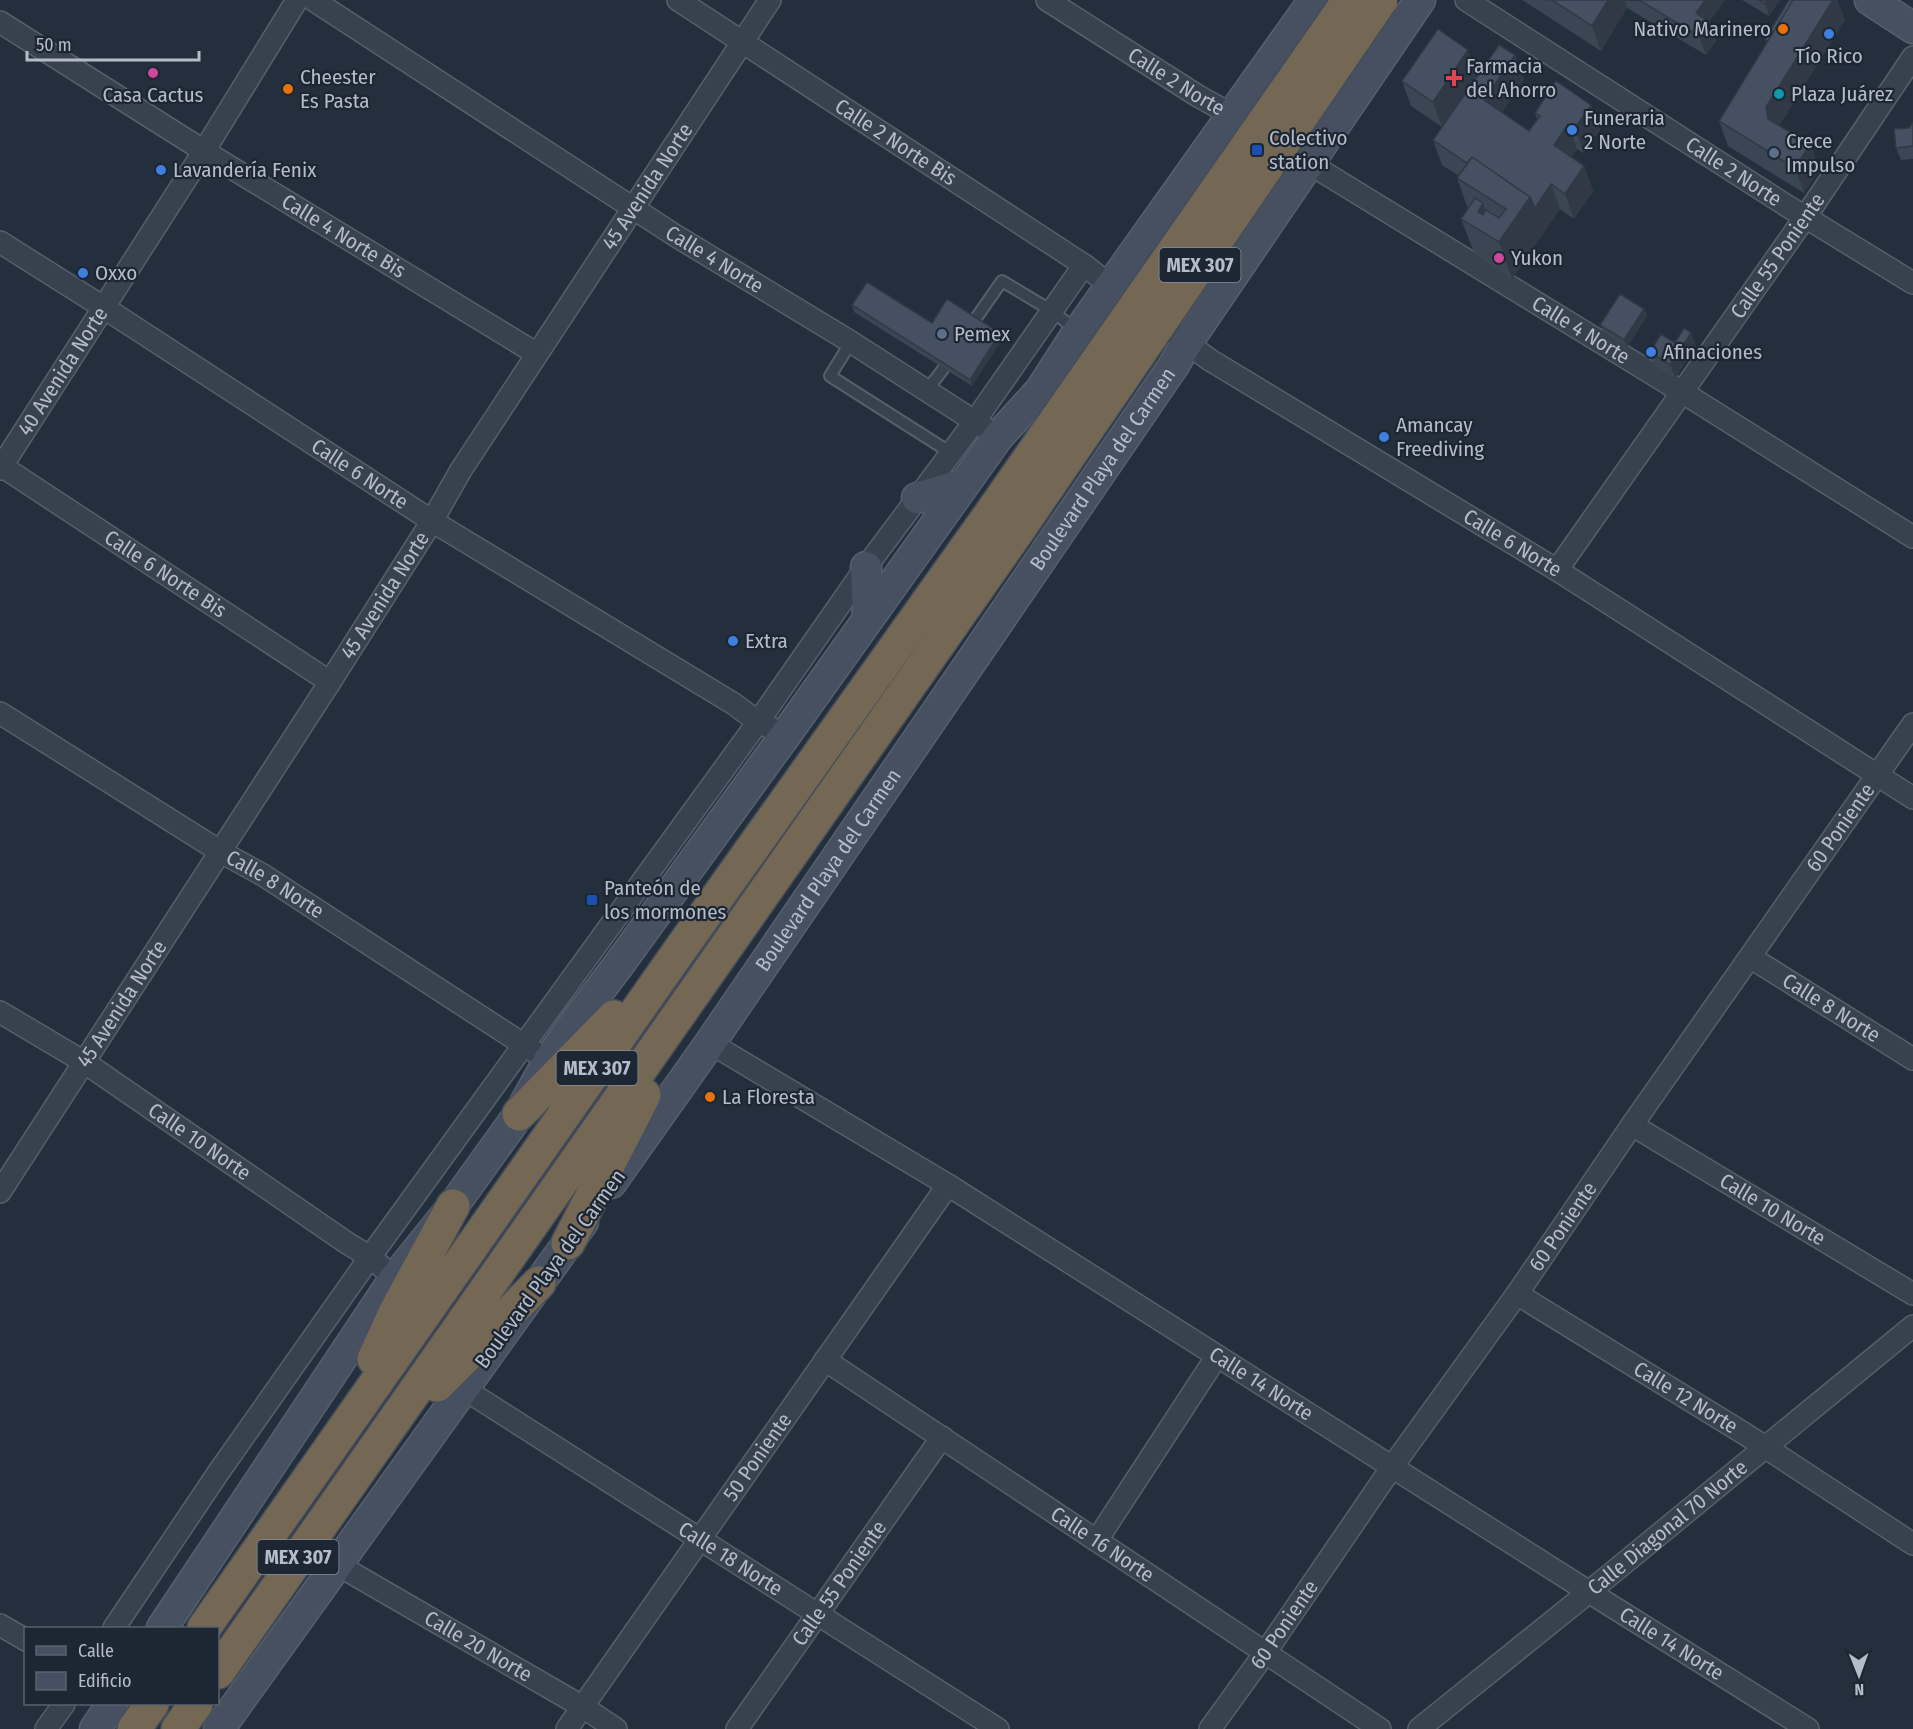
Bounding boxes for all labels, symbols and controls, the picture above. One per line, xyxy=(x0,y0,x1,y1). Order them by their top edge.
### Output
place label: Nativo Marinero xyxy=(1633,16,1771,42)
marker: Nativo Marinero xyxy=(1776,22,1790,36)
scale bar xyxy=(27,24,200,62)
marker: Tío Rico xyxy=(1822,27,1836,41)
text: 50 m xyxy=(36,34,72,56)
street label: Calle 2 Norte xyxy=(1123,42,1229,121)
place label: Tío Rico xyxy=(1795,43,1863,69)
place label: Farmacia del Ahorro xyxy=(1466,53,1556,103)
place label: Cheester Es Pasta xyxy=(300,64,376,114)
marker: Casa Cactus xyxy=(146,66,160,80)
marker: Farmacia del Ahorro xyxy=(1447,71,1461,85)
place label: Plaza Juárez xyxy=(1791,81,1893,107)
place label: Casa Cactus xyxy=(102,82,204,108)
marker: Cheester Es Pasta xyxy=(281,82,295,96)
marker: Plaza Juárez xyxy=(1772,87,1786,101)
street label: Calle 2 Norte Bis xyxy=(830,93,961,191)
place label: Funeraria 2 Norte xyxy=(1584,105,1665,155)
street label: 45 Avenida Norte xyxy=(596,118,698,255)
marker: Funeraria 2 Norte xyxy=(1565,123,1579,137)
place label: Colectivo station xyxy=(1269,125,1348,175)
place label: Crece Impulso xyxy=(1786,128,1855,178)
street label: Calle 2 Norte xyxy=(1681,131,1787,212)
marker: Colectivo station xyxy=(1250,143,1264,157)
marker: Crece Impulso xyxy=(1767,146,1781,160)
place label: Lavandería Fenix xyxy=(173,157,317,183)
marker: Lavandería Fenix xyxy=(154,163,168,177)
street label: Calle 4 Norte Bis xyxy=(277,188,411,284)
street label: Calle 55 Poniente xyxy=(1725,188,1831,324)
street label: Calle 4 Norte xyxy=(661,220,768,299)
place label: Yukon xyxy=(1511,245,1563,271)
road number: MEX 307 xyxy=(1160,248,1240,282)
marker: Yukon xyxy=(1492,251,1506,265)
place label: Oxxo xyxy=(95,260,137,286)
marker: Oxxo xyxy=(76,266,90,280)
street label: Calle 4 Norte xyxy=(1527,290,1635,370)
street label: 40 Avenida Norte xyxy=(12,302,113,441)
place label: Pemex xyxy=(954,321,1011,347)
marker: Pemex xyxy=(935,327,949,341)
place label: Afinaciones xyxy=(1663,339,1762,365)
marker: Afinaciones xyxy=(1644,345,1658,359)
street label: Boulevard Playa del Carmen xyxy=(1024,363,1181,575)
place label: Amancay Freediving xyxy=(1396,412,1484,462)
marker: Amancay Freediving xyxy=(1377,430,1391,444)
street label: Calle 6 Norte xyxy=(306,433,413,515)
street label: Calle 6 Norte xyxy=(1459,503,1566,583)
street label: Calle 6 Norte Bis xyxy=(99,524,232,623)
street label: 45 Avenida Norte xyxy=(335,527,435,664)
place label: Extra xyxy=(745,628,788,654)
marker: Extra xyxy=(726,634,740,648)
street label: Boulevard Playa del Carmen xyxy=(750,764,907,976)
street label: 60 Poniente xyxy=(1800,778,1880,877)
street label: Calle 8 Norte xyxy=(222,844,329,924)
place label: Panteón de los mormones xyxy=(604,875,727,925)
marker: Panteón de los mormones xyxy=(585,893,599,907)
street label: 45 Avenida Norte xyxy=(71,936,172,1072)
street label: Calle 8 Norte xyxy=(1778,968,1885,1048)
road number: MEX 307 xyxy=(556,1051,638,1085)
place label: La Floresta xyxy=(722,1084,815,1110)
marker: La Floresta xyxy=(703,1090,717,1104)
street label: Calle 10 Norte xyxy=(143,1097,256,1186)
street label: Boulevard Playa del Carmen xyxy=(469,1164,631,1374)
street label: Calle 10 Norte xyxy=(1715,1168,1830,1251)
street label: 60 Poniente xyxy=(1523,1177,1602,1276)
street label: Calle 14 Norte xyxy=(1204,1341,1318,1426)
street label: Calle 12 Norte xyxy=(1629,1356,1743,1439)
street label: 50 Poniente xyxy=(718,1408,797,1506)
street label: Calle Diagonal 70 Norte xyxy=(1582,1454,1753,1601)
street label: Calle 16 Norte xyxy=(1046,1501,1159,1588)
street label: Calle 18 Norte xyxy=(674,1516,788,1602)
street label: Calle 55 Poniente xyxy=(786,1516,892,1651)
road number: MEX 307 xyxy=(258,1540,338,1574)
street label: 60 Poniente xyxy=(1244,1575,1324,1674)
street label: Calle 14 Norte xyxy=(1615,1601,1729,1686)
street label: Calle 20 Norte xyxy=(420,1605,537,1688)
legend xyxy=(24,1627,219,1705)
text: Calle xyxy=(78,1640,114,1662)
north arrow xyxy=(1829,1645,1889,1705)
text: Edificio xyxy=(78,1670,131,1692)
text: N xyxy=(1854,1680,1864,1699)

